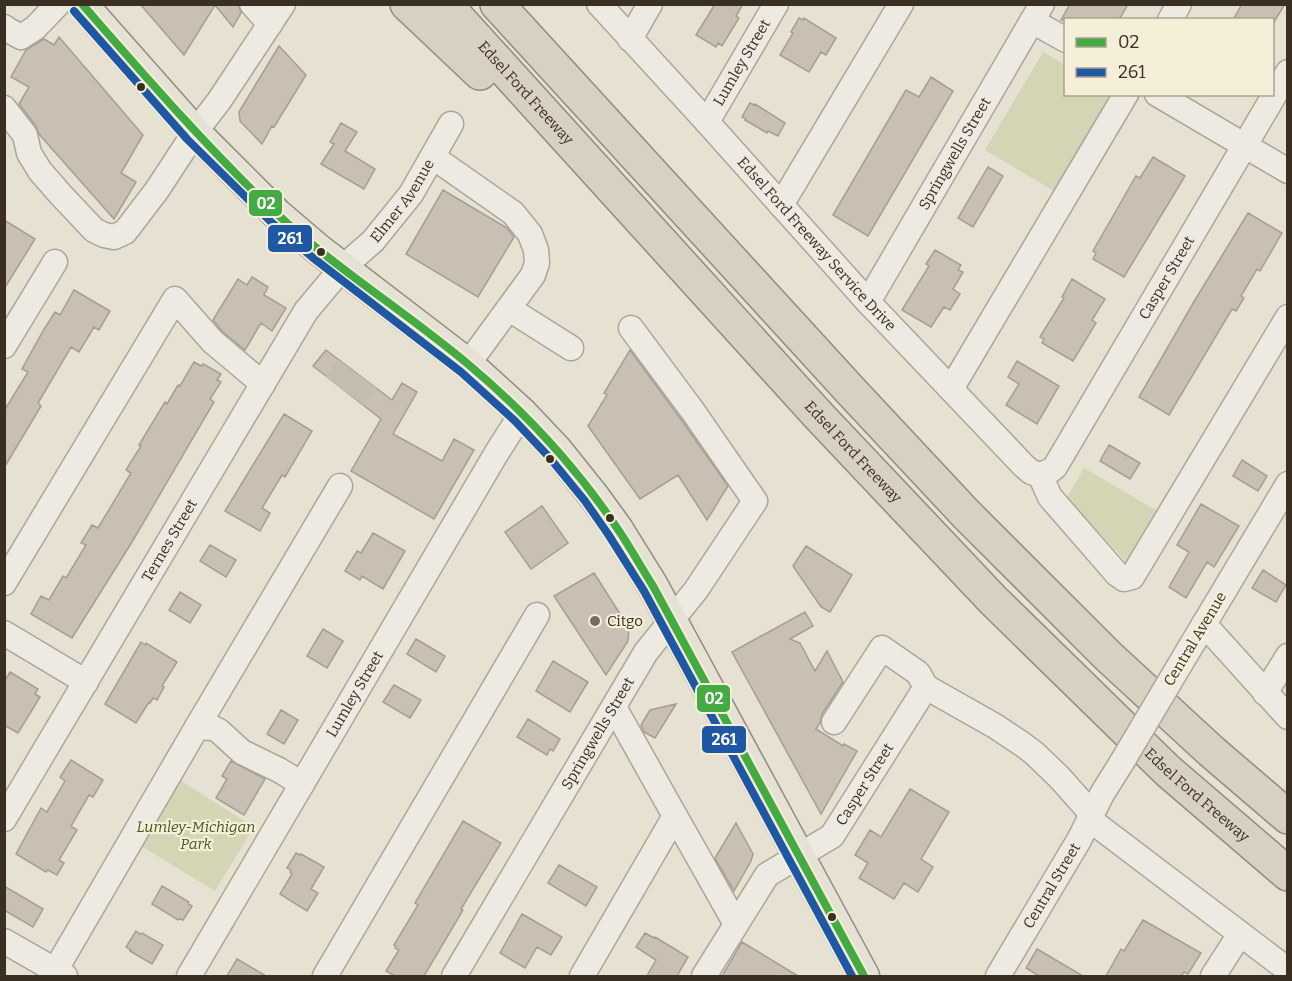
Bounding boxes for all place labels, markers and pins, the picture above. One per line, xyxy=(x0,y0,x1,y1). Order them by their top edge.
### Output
unlabelled marker xyxy=(135,81,147,93)
unlabelled marker xyxy=(315,246,327,258)
unlabelled marker xyxy=(544,453,556,465)
unlabelled marker xyxy=(604,512,616,524)
place label: Citgo xyxy=(607,612,643,630)
marker: Citgo xyxy=(588,614,602,628)
unlabelled marker xyxy=(826,911,838,923)

